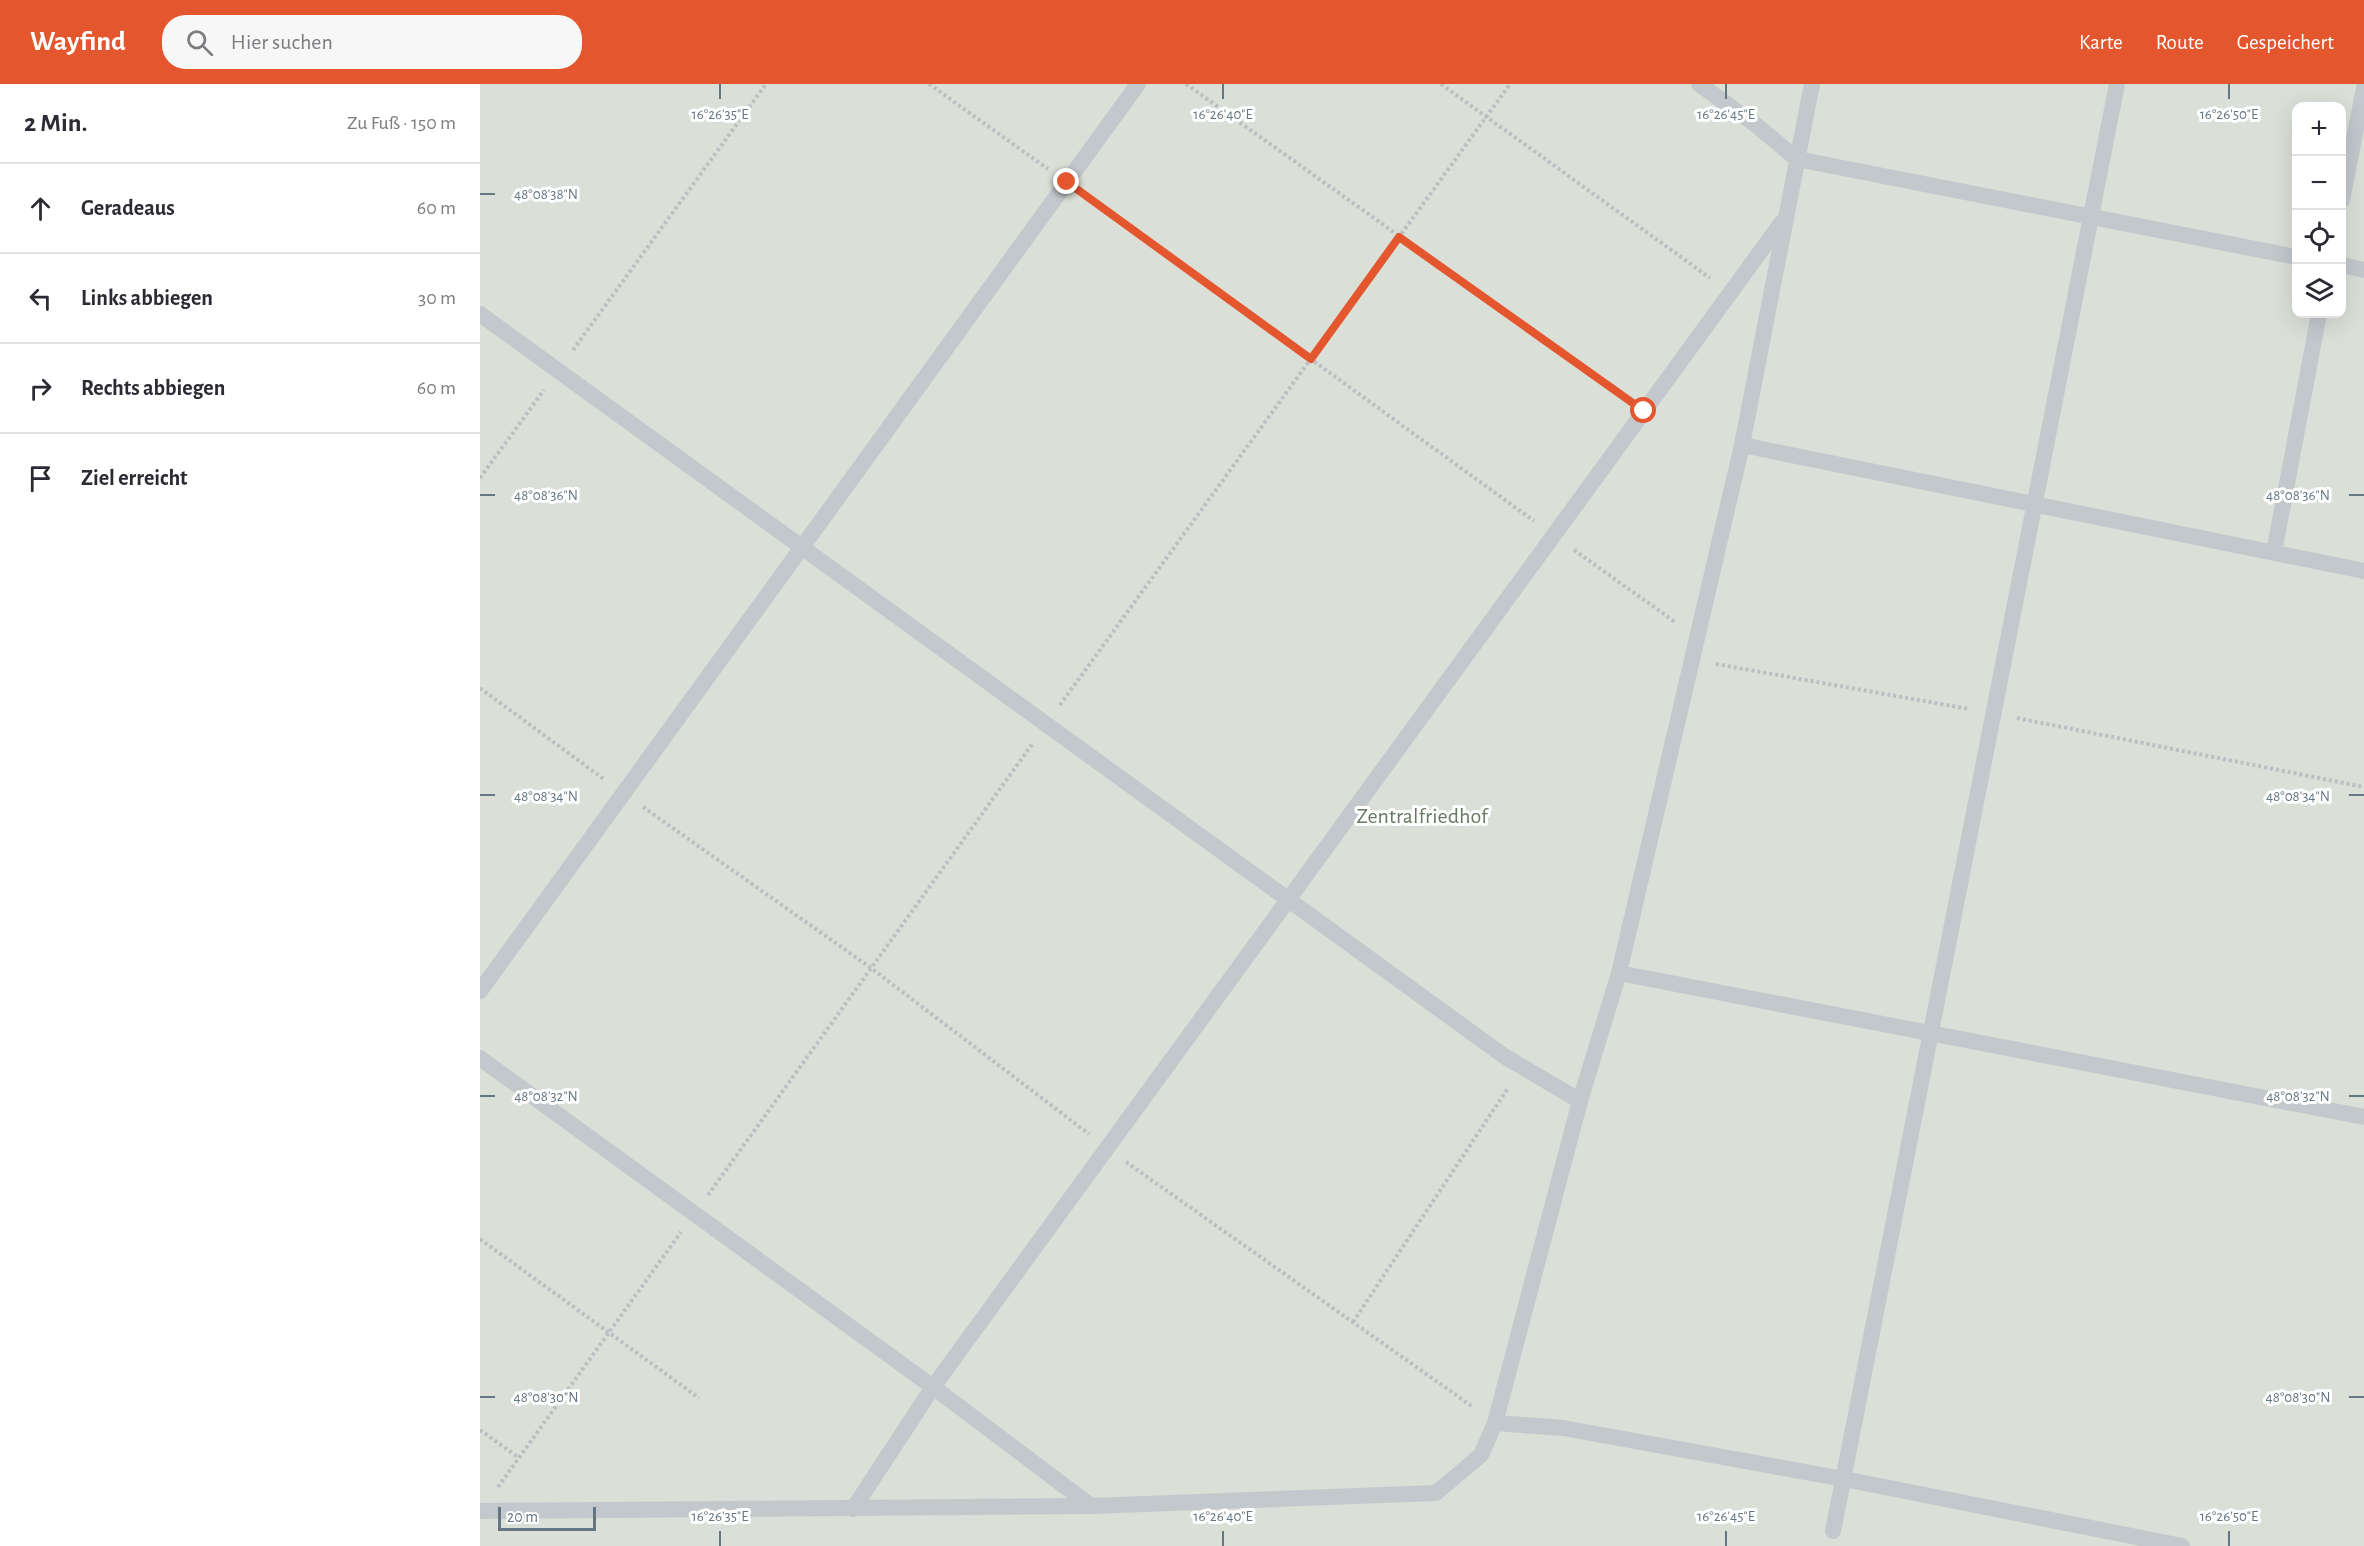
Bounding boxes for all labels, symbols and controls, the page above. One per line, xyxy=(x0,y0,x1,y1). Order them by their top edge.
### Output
search box xyxy=(162,15,582,69)
icon: search xyxy=(183,26,216,59)
text: Wayfind xyxy=(30,28,126,56)
text: Hier suchen xyxy=(231,31,333,53)
text: Karte xyxy=(2079,32,2123,53)
text: Route xyxy=(2156,32,2204,53)
text: Gespeichert xyxy=(2237,32,2334,53)
map controls xyxy=(2292,102,2346,318)
button: + xyxy=(2292,102,2346,156)
text: 16°26'35"E xyxy=(692,107,748,122)
text: 16°26'40"E xyxy=(1193,107,1253,122)
text: 16°26'45"E xyxy=(1697,107,1755,122)
text: 16°26'50"E xyxy=(2200,107,2258,122)
text: 2 Min. xyxy=(24,110,87,136)
text: Zu Fuß · 150 m xyxy=(347,113,456,133)
button: − xyxy=(2292,156,2346,210)
route end xyxy=(1053,168,1079,194)
text: 48°08'38"N xyxy=(514,187,578,202)
icon: ahead xyxy=(24,192,57,225)
text: Geradeaus xyxy=(81,197,175,219)
text: 60 m xyxy=(417,198,456,218)
button: locate xyxy=(2292,210,2346,264)
button: layers xyxy=(2292,264,2346,318)
icon: left xyxy=(24,282,57,315)
text: Links abbiegen xyxy=(81,287,213,309)
text: 30 m xyxy=(418,288,456,308)
icon: right xyxy=(24,372,57,405)
text: Rechts abbiegen xyxy=(81,377,225,399)
text: 60 m xyxy=(417,378,456,398)
route start xyxy=(1630,397,1656,423)
icon: arrive xyxy=(24,462,57,495)
text: Ziel erreicht xyxy=(81,467,188,489)
text: 48°08'36"N xyxy=(514,488,578,503)
text: 48°08'36"N xyxy=(2266,488,2330,503)
text: 48°08'34"N xyxy=(514,789,578,804)
text: 48°08'34"N xyxy=(2266,789,2330,804)
park label: Zentralfriedhof xyxy=(1356,805,1489,827)
text: 48°08'32"N xyxy=(514,1089,578,1104)
text: 48°08'32"N xyxy=(2266,1089,2330,1104)
text: 48°08'30"N xyxy=(514,1390,578,1405)
text: 48°08'30"N xyxy=(2266,1390,2330,1405)
scale bar xyxy=(498,1504,596,1532)
text: 20 m xyxy=(507,1509,538,1525)
text: 16°26'35"E xyxy=(692,1509,748,1524)
text: 16°26'40"E xyxy=(1193,1509,1253,1524)
text: 16°26'45"E xyxy=(1697,1509,1755,1524)
text: 16°26'50"E xyxy=(2200,1509,2258,1524)

